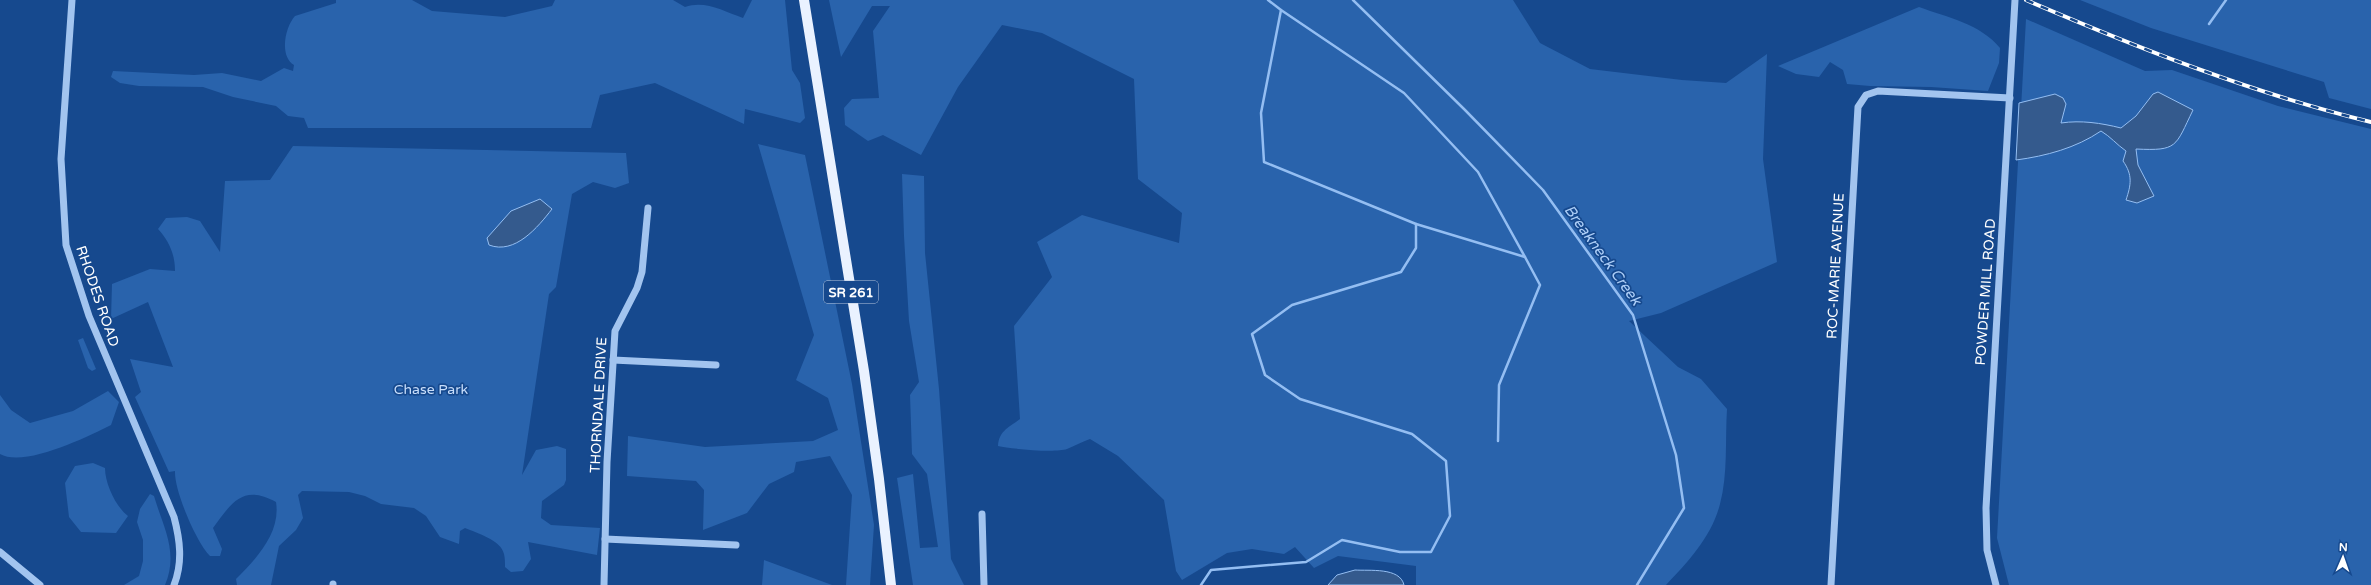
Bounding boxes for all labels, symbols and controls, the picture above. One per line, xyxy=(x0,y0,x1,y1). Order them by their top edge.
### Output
street label: ROC-MARIE AVENUE xyxy=(1823,193,1848,339)
water label: Breakneck Creek xyxy=(1561,201,1646,310)
street label: POWDER MILL ROAD xyxy=(1972,218,1999,366)
street label: RHODES ROAD xyxy=(72,243,123,349)
road number: SR 261 xyxy=(824,281,878,303)
street label: THORNDALE DRIVE xyxy=(586,337,611,473)
park label: Chase Park xyxy=(394,381,469,398)
north arrow xyxy=(2323,537,2363,577)
text: N xyxy=(2339,541,2348,554)

